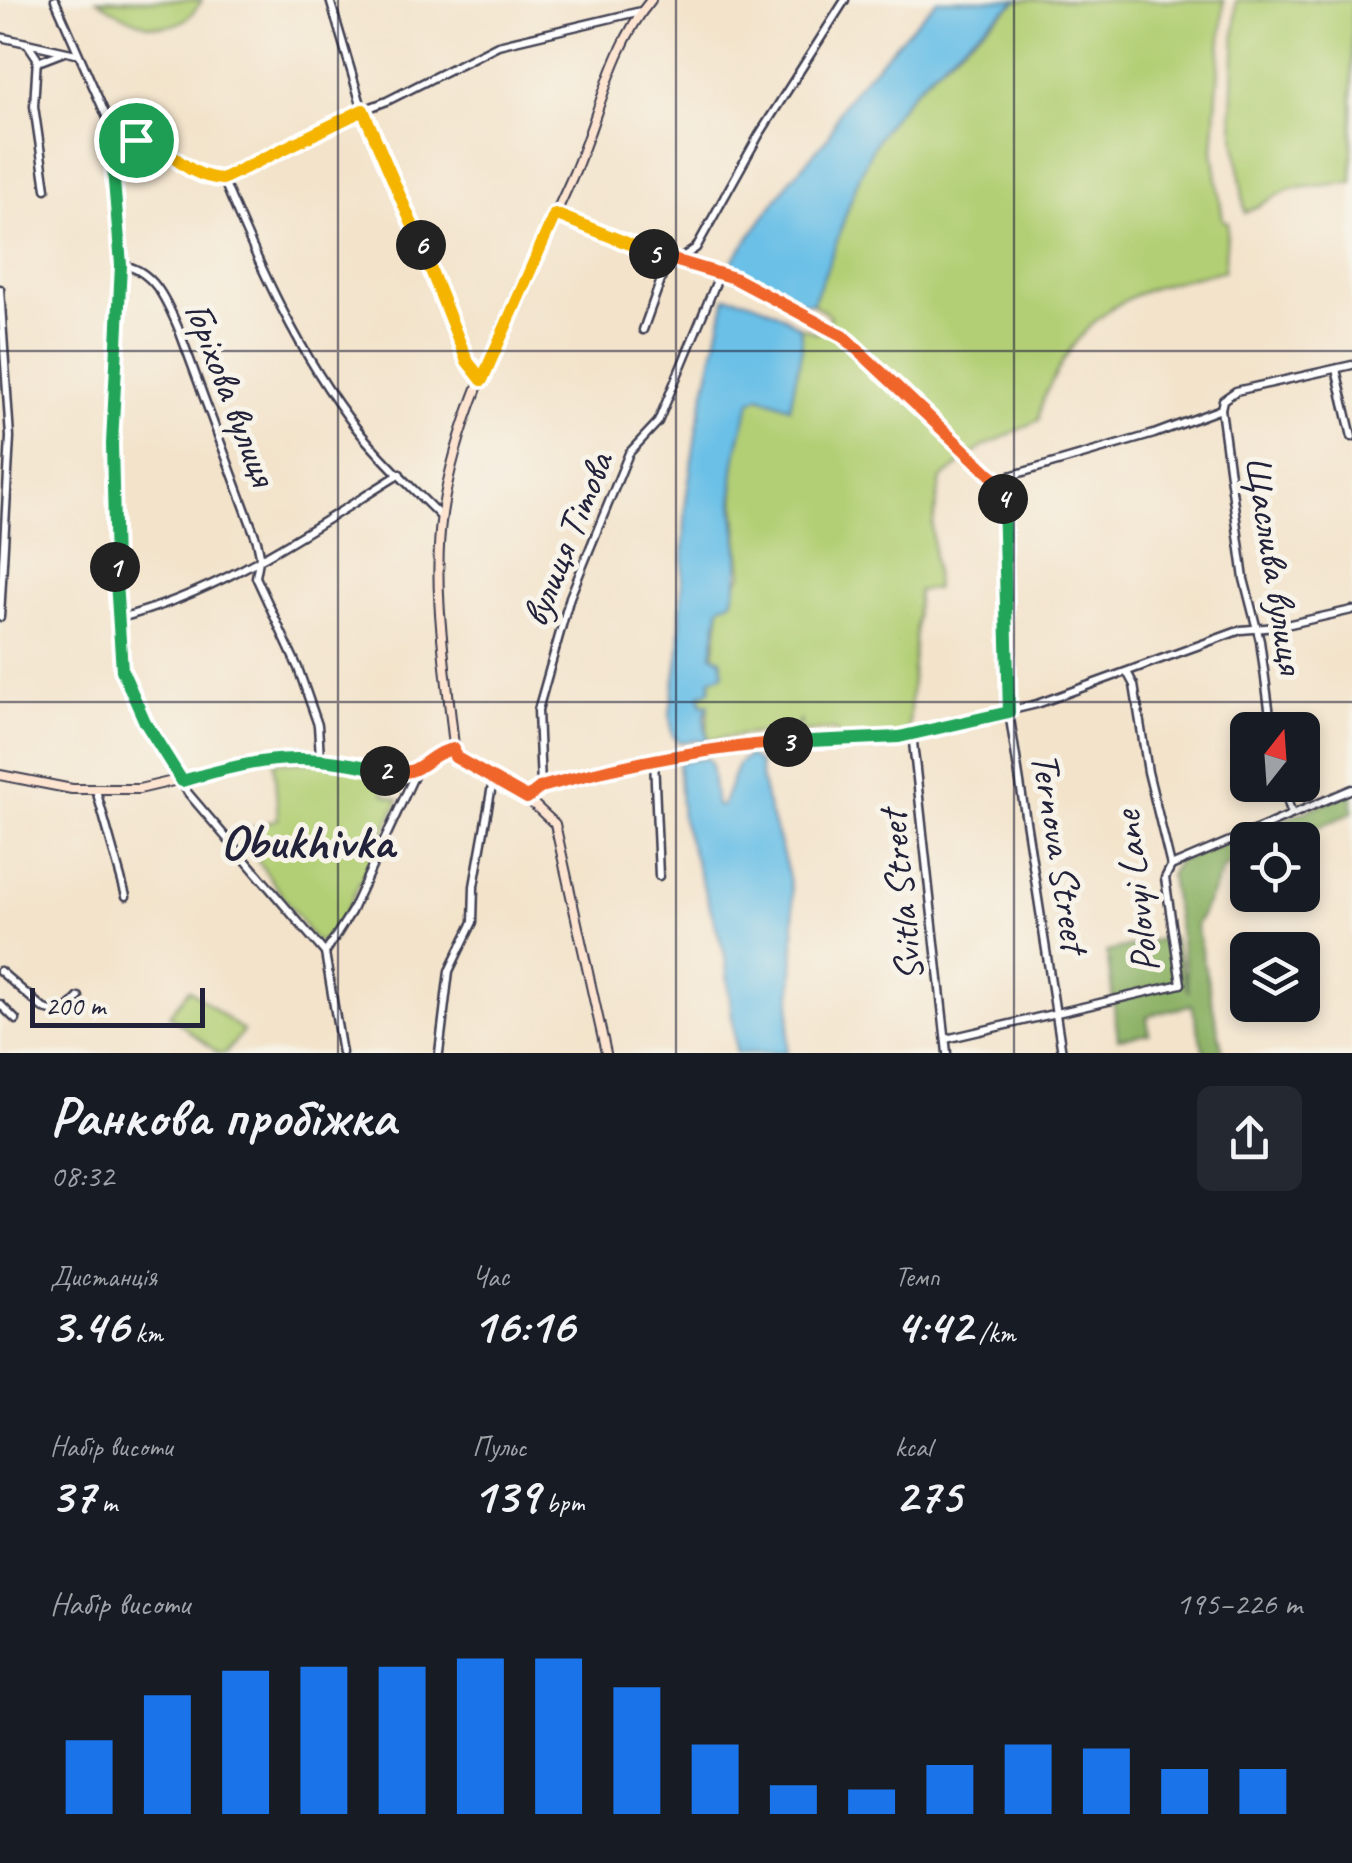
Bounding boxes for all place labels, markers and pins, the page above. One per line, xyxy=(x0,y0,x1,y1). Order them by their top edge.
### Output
pin xyxy=(94,98,179,183)
pin: 6 xyxy=(396,220,446,270)
pin: 5 xyxy=(629,229,679,279)
pin: 4 xyxy=(978,474,1028,524)
pin: 1 xyxy=(90,542,140,592)
pin: 3 xyxy=(763,717,813,767)
pin: 2 xyxy=(360,746,410,796)

